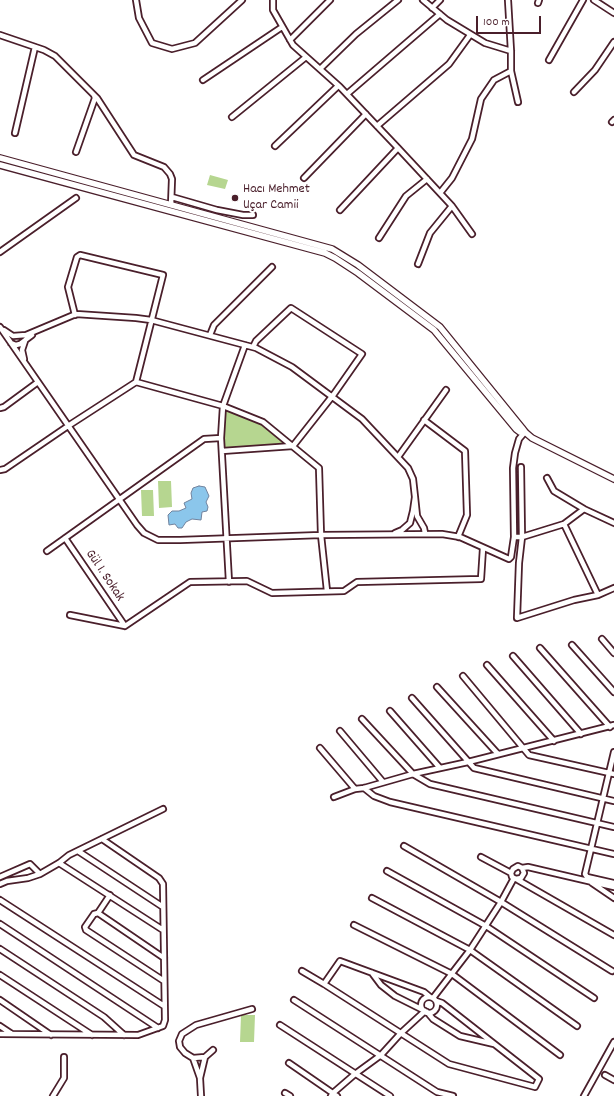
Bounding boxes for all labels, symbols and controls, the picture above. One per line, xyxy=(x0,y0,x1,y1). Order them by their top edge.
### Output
scale bar xyxy=(478,8,543,34)
text: 100 m xyxy=(483,14,510,31)
place label: Hacı Mehmet Uçar Camii xyxy=(243,182,310,214)
marker: Hacı Mehmet Uçar Camii xyxy=(230,193,240,203)
street label: Gül 1. Sokak xyxy=(81,547,127,605)

